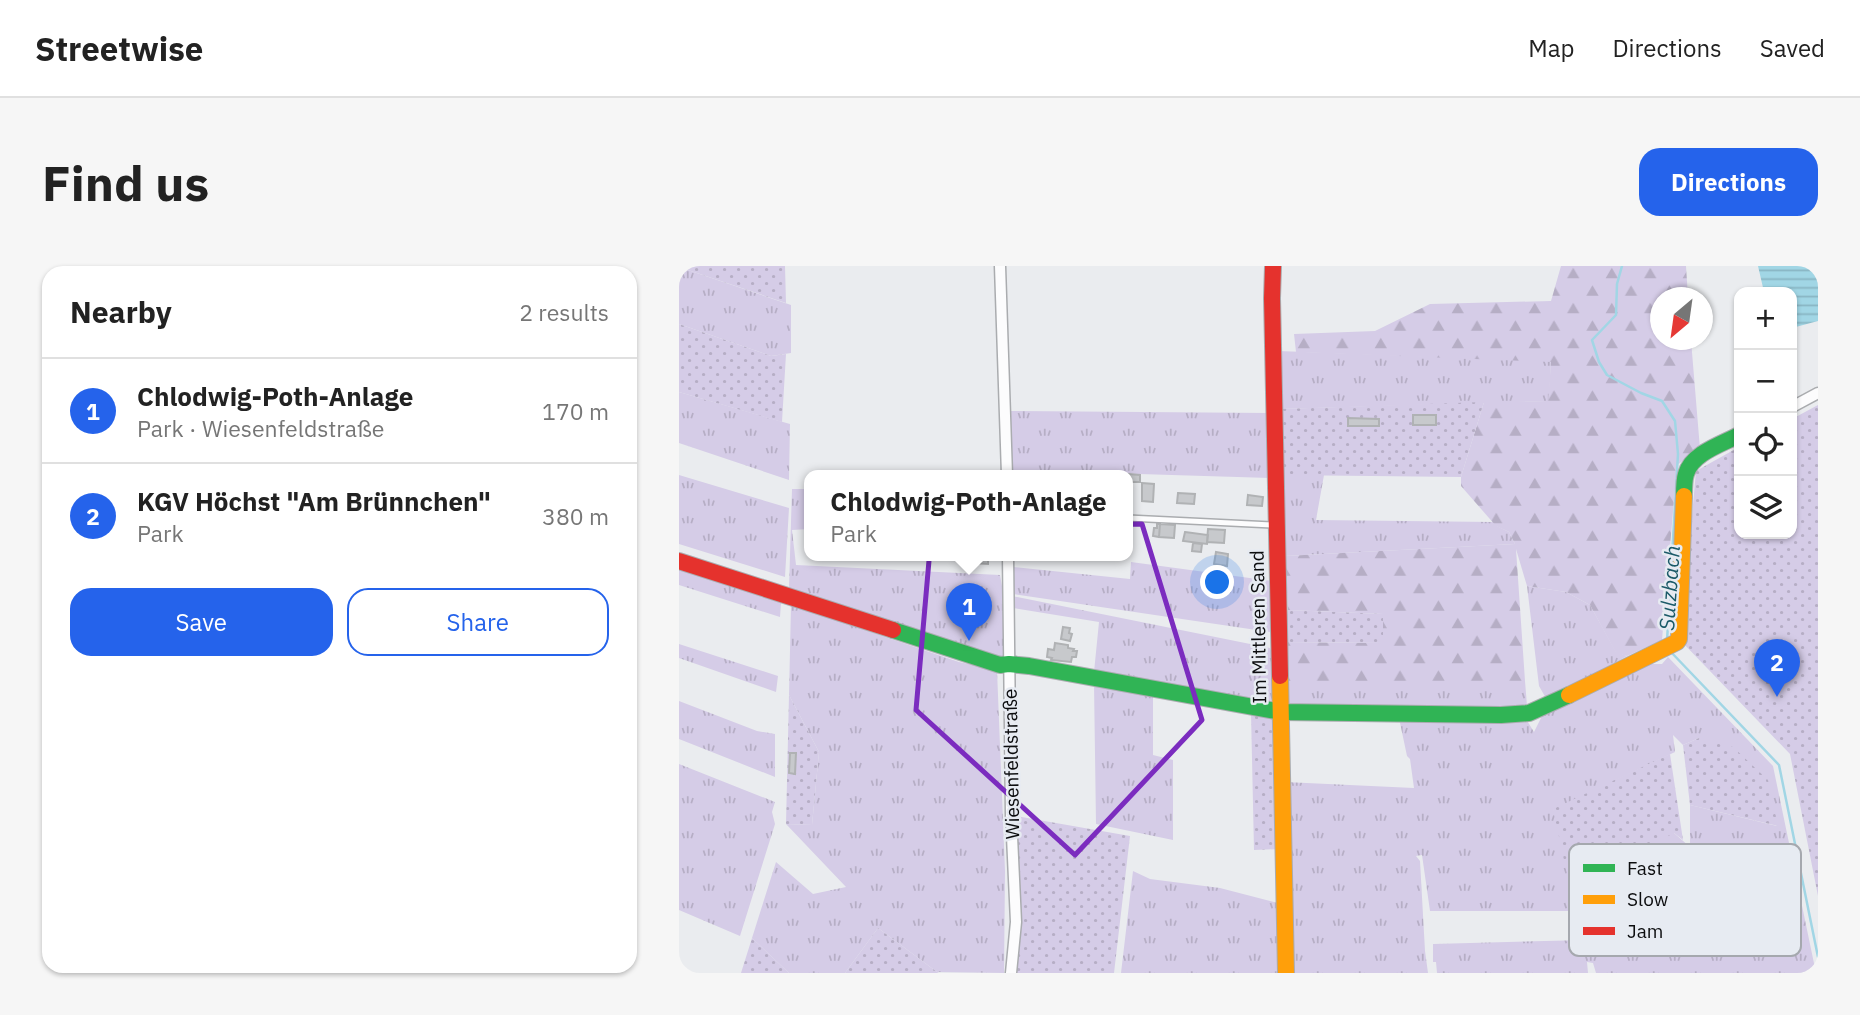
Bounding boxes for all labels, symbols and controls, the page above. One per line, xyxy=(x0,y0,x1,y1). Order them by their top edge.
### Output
text: Streetwise xyxy=(35,27,203,70)
text: Map xyxy=(1528,32,1574,64)
text: Directions xyxy=(1612,32,1722,64)
text: Saved xyxy=(1760,32,1825,64)
button: Directions xyxy=(1639,148,1818,216)
text: Find us xyxy=(42,151,209,214)
north arrow xyxy=(1650,287,1713,350)
map controls xyxy=(1734,287,1797,539)
button: + xyxy=(1734,287,1797,350)
text: Nearby xyxy=(70,292,172,331)
text: 2 results xyxy=(519,297,609,327)
button: − xyxy=(1734,350,1797,413)
text: Chlodwig-Poth-Anlage xyxy=(137,379,413,413)
text: 1 xyxy=(86,396,100,426)
text: 170 m xyxy=(542,396,609,426)
text: Park · Wiesenfeldstraße xyxy=(137,413,384,443)
button: locate xyxy=(1734,413,1797,476)
popup xyxy=(804,470,1133,561)
button: layers xyxy=(1734,476,1797,539)
text: KGV Höchst "Am Brünnchen" xyxy=(137,484,491,518)
text: Chlodwig-Poth-Anlage xyxy=(830,484,1107,518)
text: 2 xyxy=(86,501,100,531)
text: 380 m xyxy=(542,501,609,531)
text: Park xyxy=(137,518,184,548)
text: Park xyxy=(830,518,877,548)
water label: Sulzbach xyxy=(1652,544,1686,631)
street label: Im Mittleren Sand xyxy=(1245,550,1271,704)
your location xyxy=(1200,565,1234,599)
pin: 1 xyxy=(946,583,992,641)
button: Save xyxy=(70,588,333,656)
button: Share xyxy=(347,588,609,656)
pin: 2 xyxy=(1754,639,1800,697)
street label: Wiesenfeldstraße xyxy=(998,688,1024,840)
legend xyxy=(1569,844,1801,956)
text: Fast xyxy=(1627,856,1663,880)
text: Slow xyxy=(1627,887,1668,911)
text: Jam xyxy=(1627,919,1663,943)

